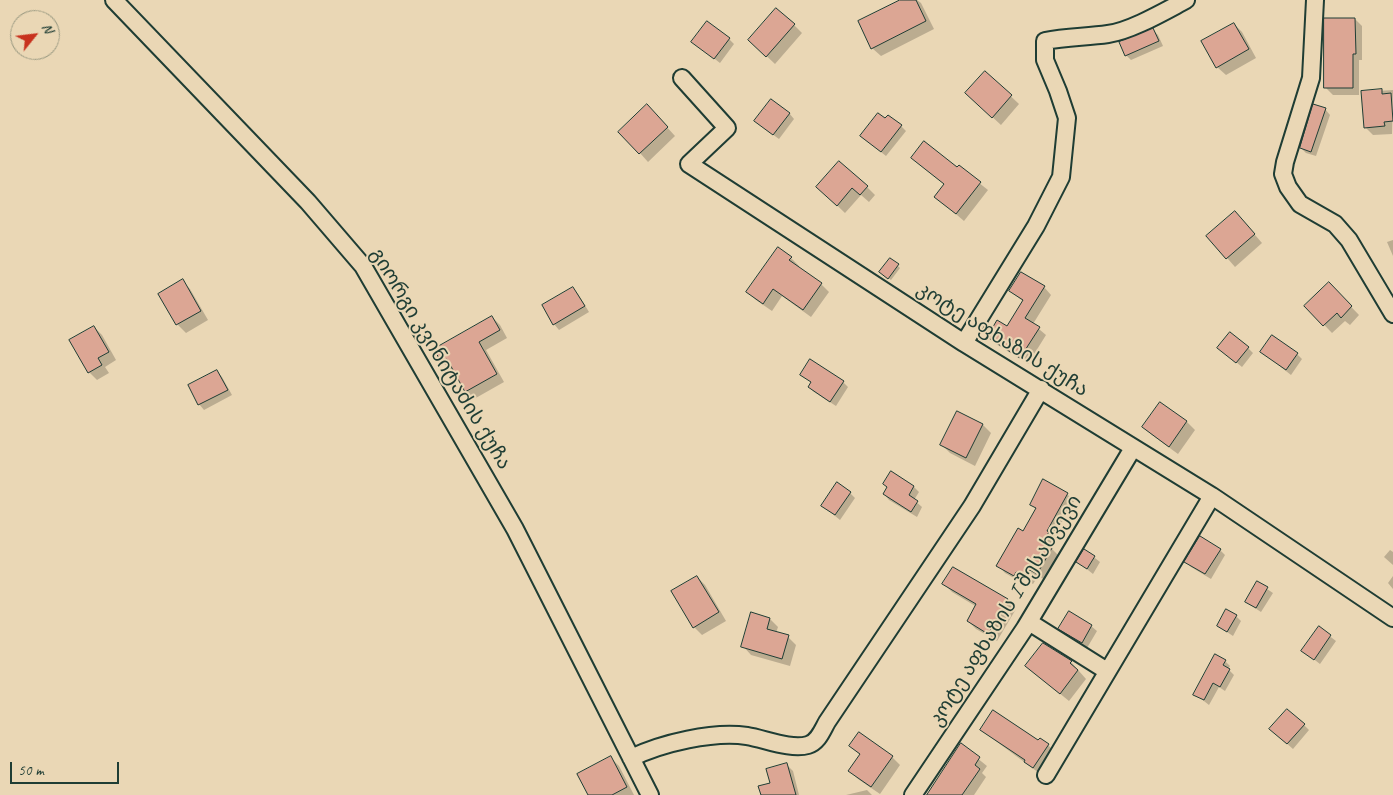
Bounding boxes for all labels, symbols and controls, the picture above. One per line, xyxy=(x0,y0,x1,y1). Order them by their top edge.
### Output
north arrow xyxy=(10,10,60,60)
text: N xyxy=(38,20,57,36)
street label: გიორგი კვინიტაძის ქუჩა xyxy=(364,244,516,474)
street label: კოტე აფხაზის ქუჩა xyxy=(912,277,1092,403)
street label: კოტე აფხაზის I შესახვევი xyxy=(925,491,1087,731)
scale bar xyxy=(12,752,121,784)
text: 50 m xyxy=(18,761,44,780)

